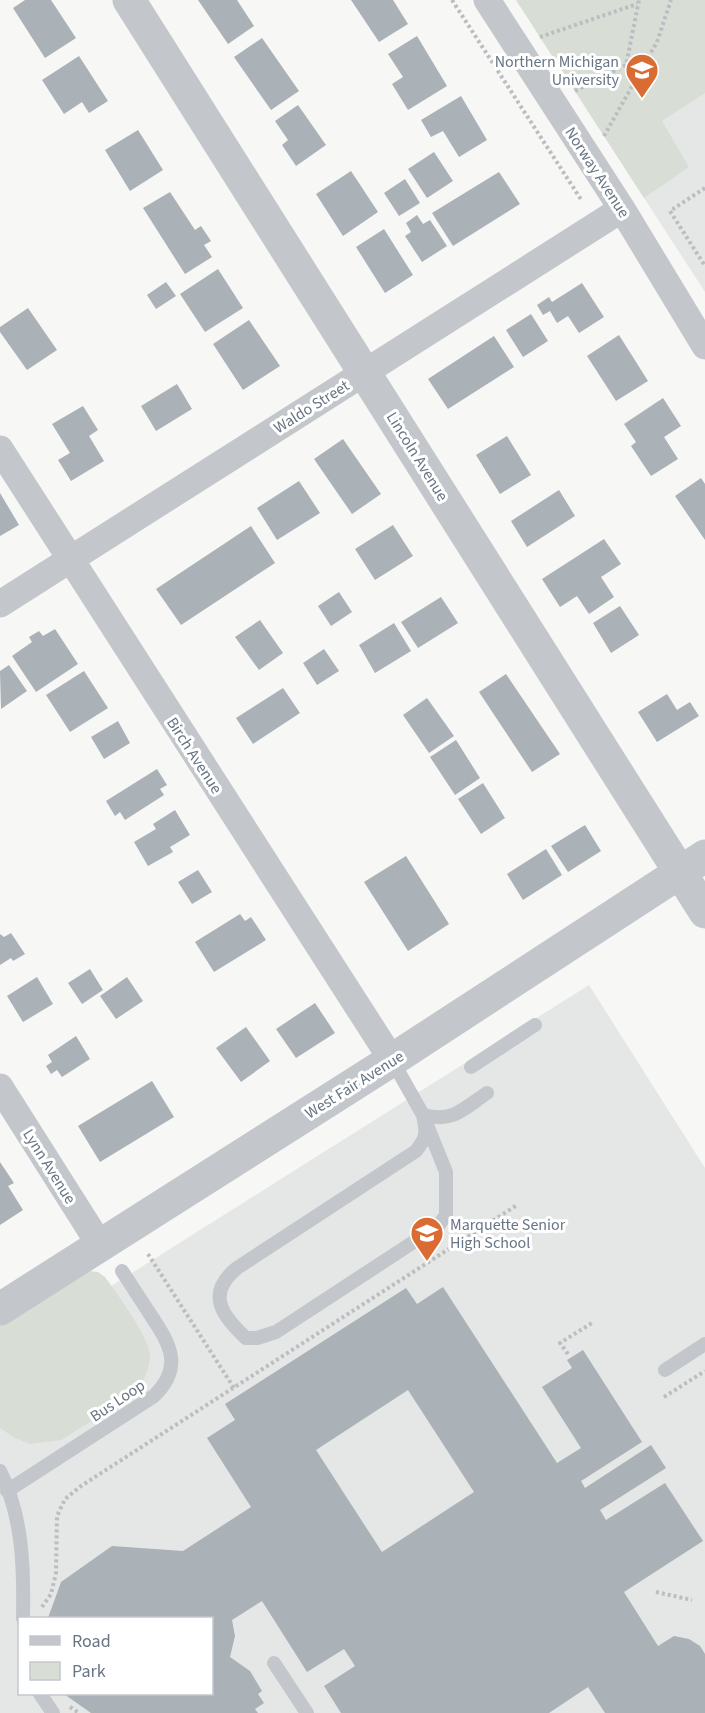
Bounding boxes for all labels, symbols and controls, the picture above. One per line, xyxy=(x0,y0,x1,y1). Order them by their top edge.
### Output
place label: Northern Michigan University xyxy=(495,51,620,91)
school or university icon: Northern Michigan University xyxy=(624,52,660,99)
street label: Norway Avenue xyxy=(560,123,635,222)
street label: Waldo Street xyxy=(270,375,354,439)
street label: Lincoln Avenue xyxy=(381,408,453,505)
street label: Birch Avenue xyxy=(161,713,227,798)
street label: West Fair Avenue xyxy=(301,1046,408,1124)
street label: Lynn Avenue xyxy=(17,1125,81,1208)
place label: Marquette Senior High School xyxy=(450,1214,566,1254)
school or university icon: Marquette Senior High School xyxy=(409,1215,445,1262)
street label: Bus Loop xyxy=(86,1374,149,1427)
legend xyxy=(18,1617,213,1695)
text: Road xyxy=(72,1629,111,1654)
text: Park xyxy=(72,1659,106,1684)

